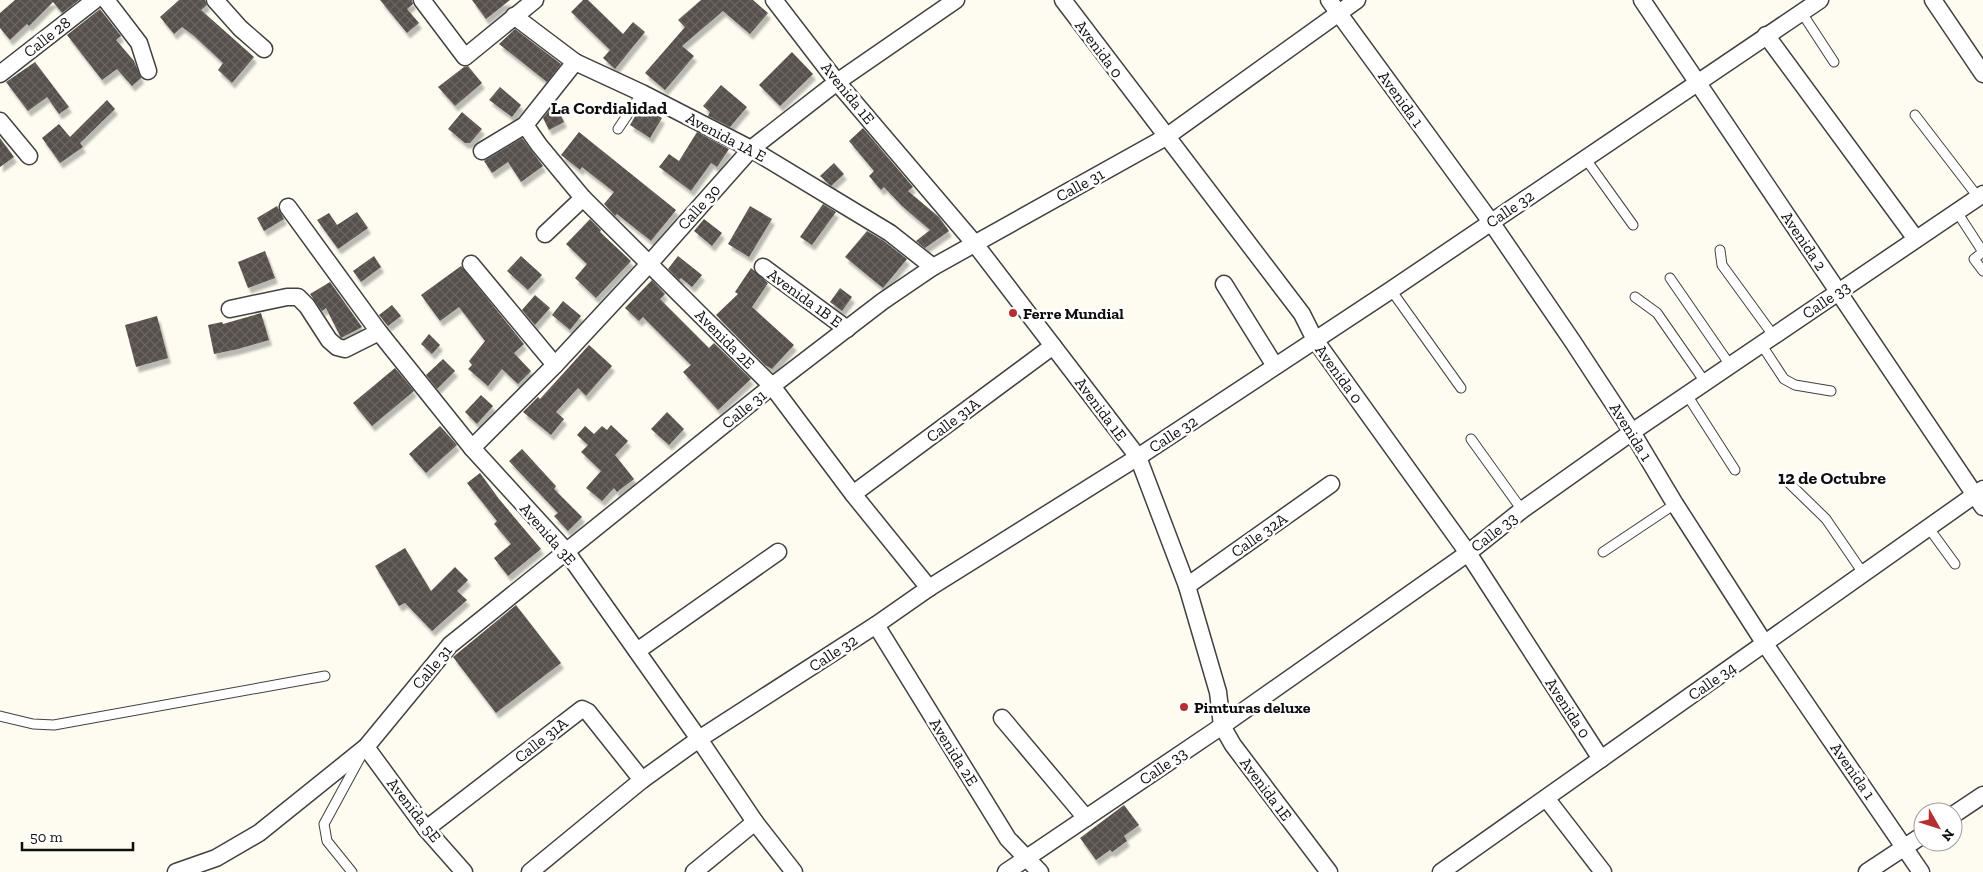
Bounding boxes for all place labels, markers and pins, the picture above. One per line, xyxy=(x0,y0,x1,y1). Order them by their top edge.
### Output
place label: Ferre Mundial xyxy=(1023,304,1124,323)
marker: Ferre Mundial xyxy=(1007,307,1019,319)
place label: Pimturas deluxe xyxy=(1194,698,1311,717)
marker: Pimturas deluxe xyxy=(1178,701,1190,713)

